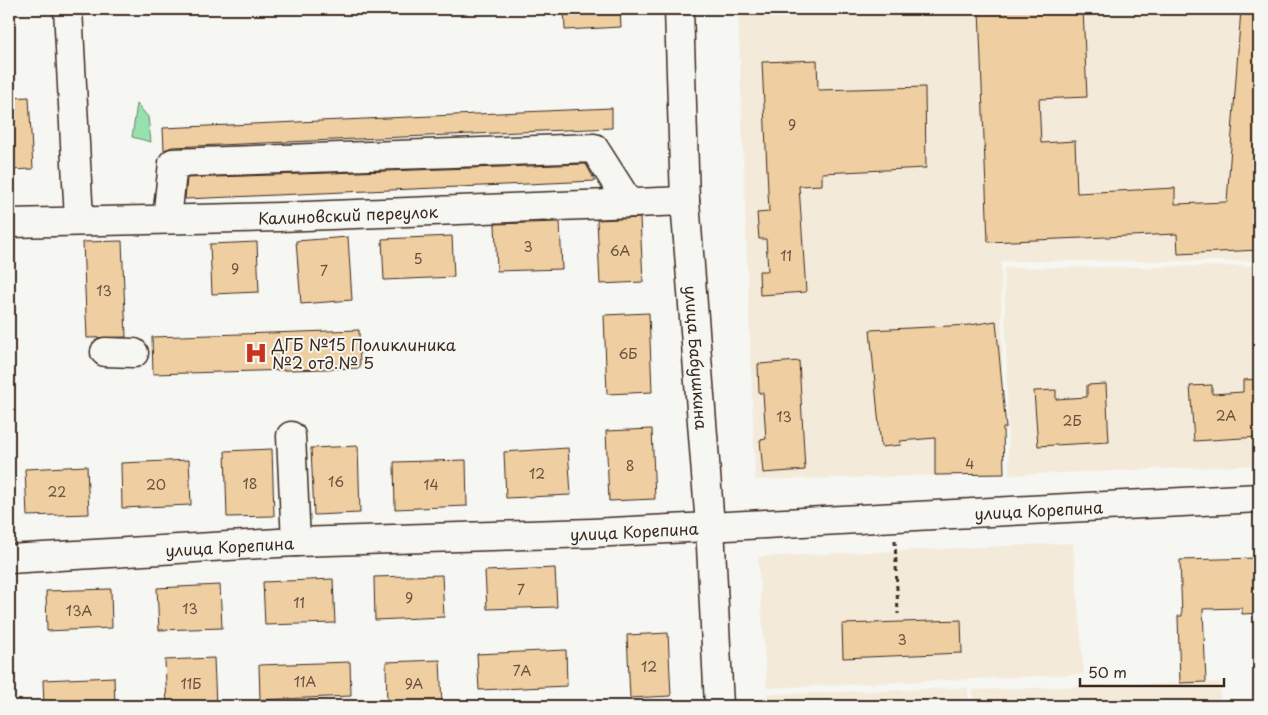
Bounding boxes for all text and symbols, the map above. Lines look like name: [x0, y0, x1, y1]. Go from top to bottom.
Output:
house number: 9: [788, 114, 796, 135]
street label: Калиновский переулок: [258, 199, 439, 229]
house number: 3: [523, 236, 533, 257]
house number: 6А: [610, 240, 631, 261]
house number: 11: [780, 245, 792, 266]
house number: 5: [413, 248, 423, 269]
house number: 9: [231, 258, 239, 279]
house number: 7: [320, 260, 328, 281]
house number: 13: [96, 280, 112, 301]
street label: улица Бабушкина: [680, 284, 715, 430]
place label: ДГБ №15 Поликлиника №2 отд.№ 5: [271, 332, 456, 374]
hospital icon: ДГБ №15 Поликлиника №2 отд.№ 5: [243, 340, 269, 366]
house number: 6Б: [619, 343, 637, 364]
house number: 2А: [1216, 405, 1237, 426]
house number: 13: [776, 406, 792, 427]
house number: 2Б: [1062, 410, 1082, 431]
house number: 4: [965, 453, 975, 474]
house number: 8: [626, 455, 634, 476]
house number: 12: [529, 463, 545, 484]
house number: 16: [328, 471, 344, 492]
house number: 18: [242, 473, 258, 494]
house number: 20: [146, 474, 166, 495]
house number: 14: [423, 474, 439, 495]
house number: 22: [48, 481, 66, 502]
street label: улица Корепина: [974, 494, 1104, 525]
street label: улица Корепина: [570, 515, 699, 546]
street label: улица Корепина: [165, 530, 295, 562]
house number: 7: [517, 579, 525, 600]
house number: 9: [405, 587, 413, 608]
house number: 11: [293, 592, 305, 613]
house number: 13: [182, 598, 198, 619]
house number: 13А: [66, 600, 92, 621]
house number: 3: [897, 629, 907, 650]
scale bar: [1080, 655, 1224, 687]
house number: 12: [641, 656, 657, 677]
house number: 7А: [513, 660, 532, 681]
text: 50 m: [1088, 660, 1127, 683]
house number: 11А: [294, 671, 316, 692]
house number: 11Б: [181, 673, 201, 694]
house number: 9А: [405, 673, 424, 694]

